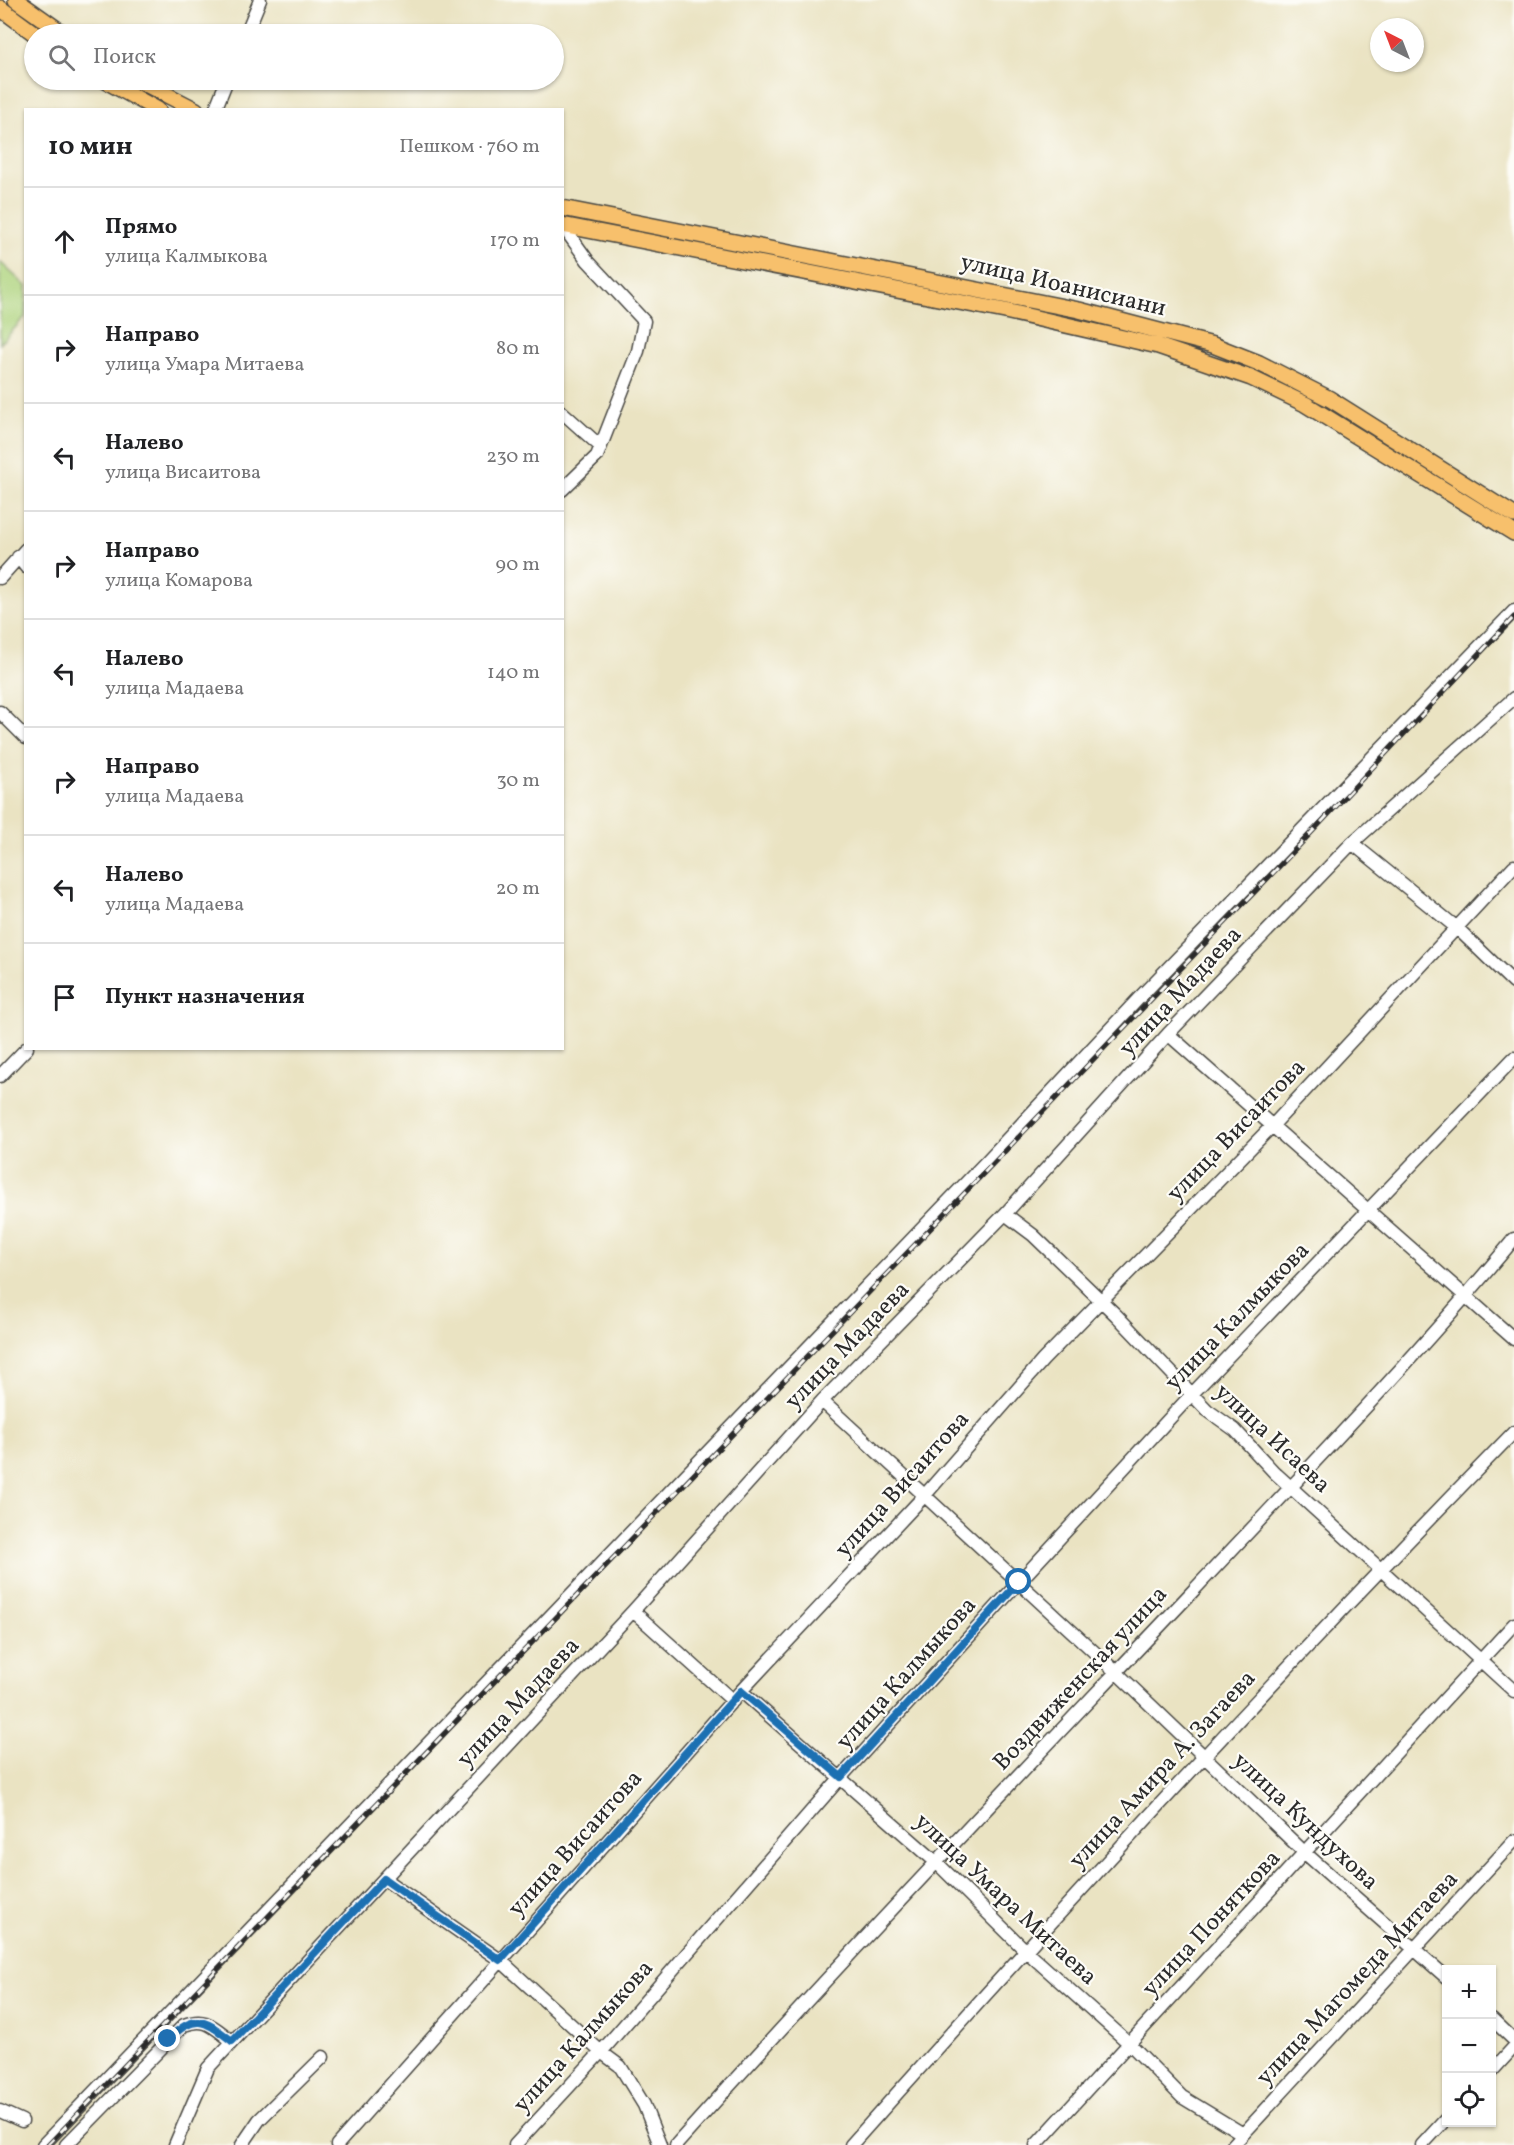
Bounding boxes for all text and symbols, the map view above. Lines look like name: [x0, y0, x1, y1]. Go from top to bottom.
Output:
north arrow: [1370, 18, 1424, 72]
search box: [24, 24, 564, 90]
icon: search: [45, 41, 78, 74]
text: Поиск: [93, 42, 156, 73]
text: 10 мин: [48, 129, 133, 165]
text: Пешком · 760 m: [399, 133, 540, 161]
text: Прямо: [105, 212, 177, 243]
icon: ahead: [48, 225, 81, 258]
text: 170 m: [490, 227, 540, 255]
text: улица Калмыкова: [105, 243, 268, 271]
street label: улица Иоанисиани: [957, 246, 1169, 326]
text: Направо: [105, 320, 199, 351]
icon: right: [48, 333, 81, 366]
text: 80 m: [496, 335, 540, 363]
text: улица Умара Митаева: [105, 351, 304, 379]
text: Налево: [105, 428, 184, 459]
icon: left: [48, 441, 81, 474]
text: 230 m: [486, 443, 540, 471]
text: улица Висаитова: [105, 459, 261, 487]
text: Направо: [105, 536, 199, 567]
icon: right: [48, 549, 81, 582]
text: 90 m: [496, 551, 540, 579]
text: улица Комарова: [105, 567, 253, 595]
text: Налево: [105, 644, 184, 675]
icon: left: [48, 657, 81, 690]
text: 140 m: [487, 659, 540, 687]
text: улица Мадаева: [105, 675, 244, 703]
text: Направо: [105, 752, 199, 783]
icon: right: [48, 765, 81, 798]
text: 30 m: [496, 767, 540, 795]
text: улица Мадаева: [105, 783, 244, 811]
text: Налево: [105, 860, 184, 891]
icon: left: [48, 873, 81, 906]
text: 20 m: [496, 875, 540, 903]
text: улица Мадаева: [105, 891, 244, 919]
street label: улица Мадаева: [1112, 919, 1250, 1065]
icon: arrive: [48, 981, 81, 1014]
text: Пункт назначения: [105, 982, 305, 1013]
street label: улица Висаитова: [1160, 1052, 1314, 1210]
street label: улица Калмыкова: [1158, 1235, 1318, 1399]
street label: улица Мадаева: [778, 1274, 918, 1418]
street label: улица Исаева: [1206, 1376, 1338, 1502]
street label: улица Висаитова: [828, 1404, 978, 1566]
route start: [1005, 1568, 1031, 1594]
street label: Воздвиженская улица: [986, 1579, 1176, 1779]
street label: улица Калмыкова: [829, 1590, 985, 1758]
street label: улица Мадаева: [450, 1630, 588, 1776]
street label: улица Амира А. Загаева: [1062, 1663, 1264, 1877]
street label: улица Кундухова: [1224, 1745, 1386, 1899]
street label: улица Висаитова: [501, 1763, 651, 1925]
street label: улица Умара Митаева: [906, 1806, 1104, 1994]
street label: улица Поняткова: [1135, 1843, 1289, 2005]
street label: улица Магомеда Митаева: [1249, 1864, 1467, 2094]
street label: улица Калмыкова: [506, 1953, 662, 2121]
map controls: [1442, 1965, 1496, 2127]
button: +: [1442, 1965, 1496, 2019]
button: −: [1442, 2019, 1496, 2073]
route end: [154, 2025, 180, 2051]
button: locate: [1442, 2073, 1496, 2127]

